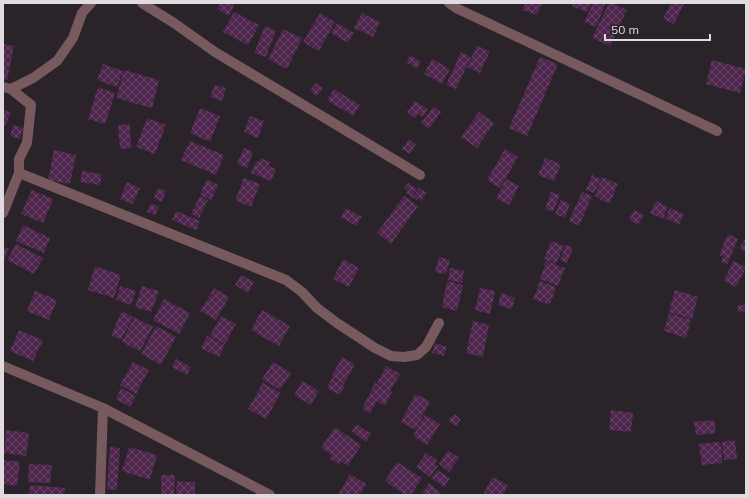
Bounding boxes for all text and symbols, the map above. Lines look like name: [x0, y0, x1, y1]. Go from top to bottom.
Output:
scale bar: [605, 16, 710, 42]
text: 50 m: [611, 22, 639, 37]

